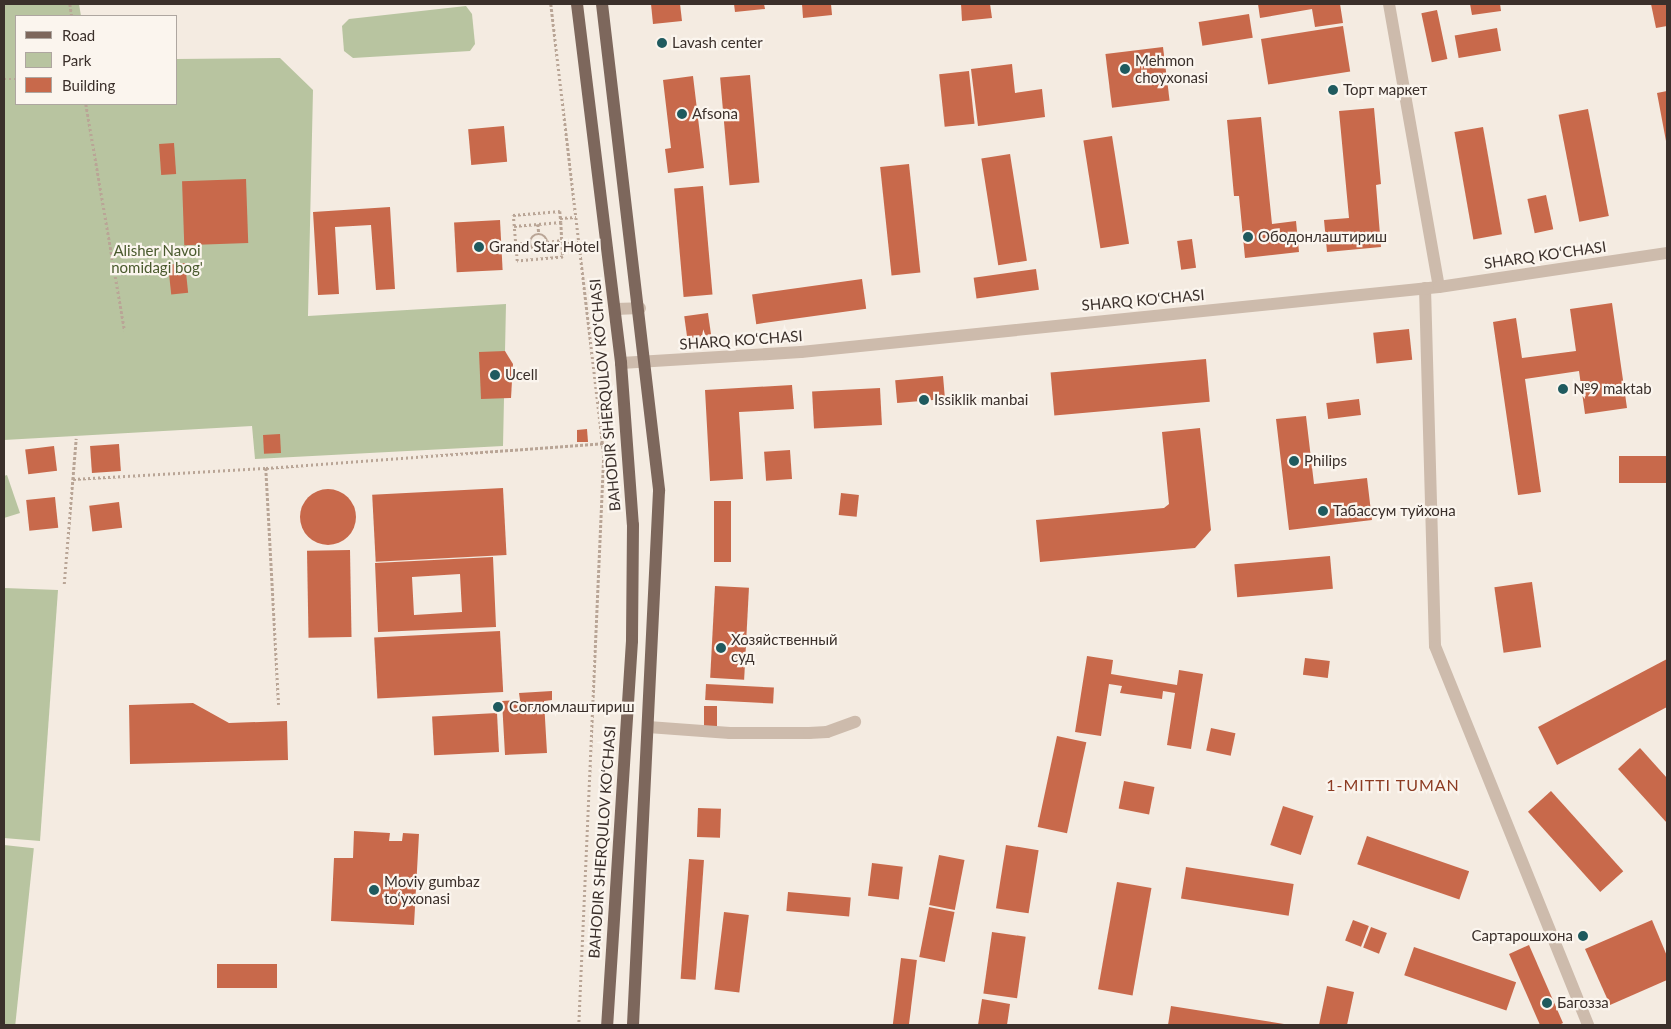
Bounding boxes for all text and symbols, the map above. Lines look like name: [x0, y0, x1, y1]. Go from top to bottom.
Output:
legend: [15, 15, 178, 105]
text: Road: [62, 26, 95, 44]
place label: Lavash center: [672, 34, 763, 52]
marker: Lavash center: [656, 37, 668, 49]
text: Park: [62, 51, 91, 69]
place label: Mehmon choyxonasi: [1135, 51, 1208, 86]
marker: Mehmon choyxonasi: [1119, 63, 1131, 75]
text: Building: [62, 76, 115, 94]
place label: Торт маркет: [1343, 81, 1427, 99]
marker: Торт маркет: [1327, 84, 1339, 96]
place label: Afsona: [692, 105, 738, 123]
marker: Afsona: [676, 108, 688, 120]
place label: Ободонлаштириш: [1258, 228, 1387, 246]
marker: Ободонлаштириш: [1242, 231, 1254, 243]
place label: Grand Star Hotel: [489, 238, 600, 256]
street label: SHARQ KO‘CHASI: [1483, 238, 1607, 272]
park label: Alisher Navoi nomidagi bog': [111, 241, 203, 276]
marker: Grand Star Hotel: [473, 241, 485, 253]
street label: BAHODIR SHERQULOV KO‘CHASI: [586, 278, 624, 512]
street label: SHARQ KO‘CHASI: [1081, 286, 1205, 314]
street label: SHARQ KO‘CHASI: [679, 327, 803, 353]
place label: Ucell: [505, 366, 538, 384]
marker: Ucell: [489, 369, 501, 381]
place label: №9 maktab: [1573, 380, 1652, 398]
marker: №9 maktab: [1557, 383, 1569, 395]
place label: Issiklik manbai: [934, 391, 1028, 409]
marker: Issiklik manbai: [918, 394, 930, 406]
place label: Philips: [1304, 452, 1347, 470]
marker: Philips: [1288, 455, 1300, 467]
place label: Табассум туйхона: [1333, 502, 1456, 520]
marker: Табассум туйхона: [1317, 505, 1329, 517]
place label: Хозяйственный суд: [731, 630, 838, 665]
marker: Хозяйственный суд: [715, 642, 727, 654]
place label: Согломлаштириш: [509, 698, 635, 716]
marker: Согломлаштириш: [491, 700, 505, 714]
street label: BAHODIR SHERQULOV KO‘CHASI: [585, 725, 619, 959]
district label: 1-MITTI TUMAN: [1324, 775, 1462, 795]
place label: Moviy gumbaz to‘yxonasi: [384, 872, 480, 907]
marker: Moviy gumbaz to‘yxonasi: [368, 884, 380, 896]
place label: Сартарошхона: [1472, 927, 1573, 945]
marker: Сартарошхона: [1577, 930, 1589, 942]
place label: Багозза: [1557, 994, 1609, 1012]
marker: Багозза: [1541, 997, 1553, 1009]

